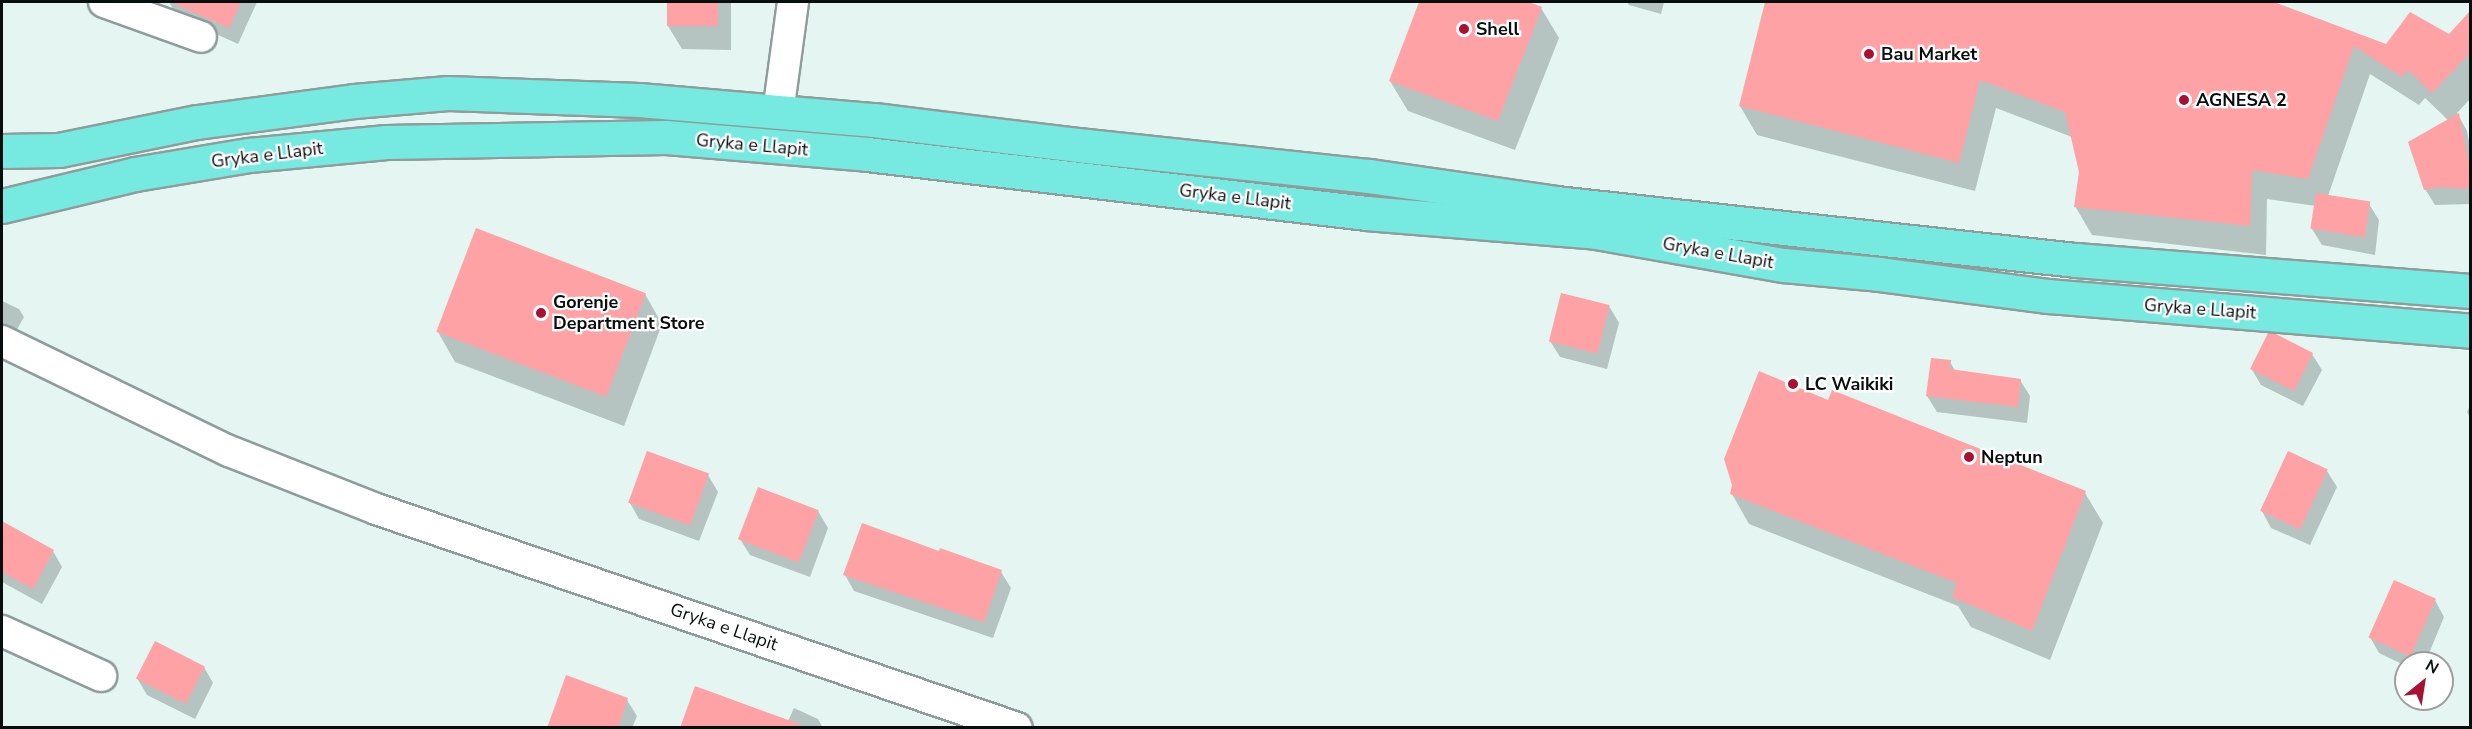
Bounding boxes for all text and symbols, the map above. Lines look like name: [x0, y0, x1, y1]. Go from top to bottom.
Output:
place label: Shell: [1476, 18, 1519, 40]
marker: Shell: [1457, 22, 1471, 36]
place label: Bau Market: [1881, 43, 1977, 65]
marker: Bau Market: [1862, 47, 1876, 61]
place label: AGNESA 2: [2196, 89, 2287, 111]
marker: AGNESA 2: [2177, 93, 2191, 107]
street label: Gryka e Llapit: [695, 129, 809, 161]
street label: Gryka e Llapit: [210, 137, 324, 173]
street label: Gryka e Llapit: [1178, 179, 1292, 215]
street label: Gryka e Llapit: [1661, 233, 1775, 273]
place label: Gorenje Department Store: [553, 292, 705, 334]
street label: Gryka e Llapit: [2143, 294, 2257, 324]
marker: Gorenje Department Store: [534, 306, 548, 320]
place label: LC Waikiki: [1805, 373, 1893, 395]
marker: LC Waikiki: [1786, 377, 1800, 391]
place label: Neptun: [1981, 446, 2043, 468]
marker: Neptun: [1962, 450, 1976, 464]
street label: Gryka e Llapit: [667, 599, 781, 655]
north arrow: [2394, 651, 2454, 711]
text: N: [2421, 655, 2443, 680]

